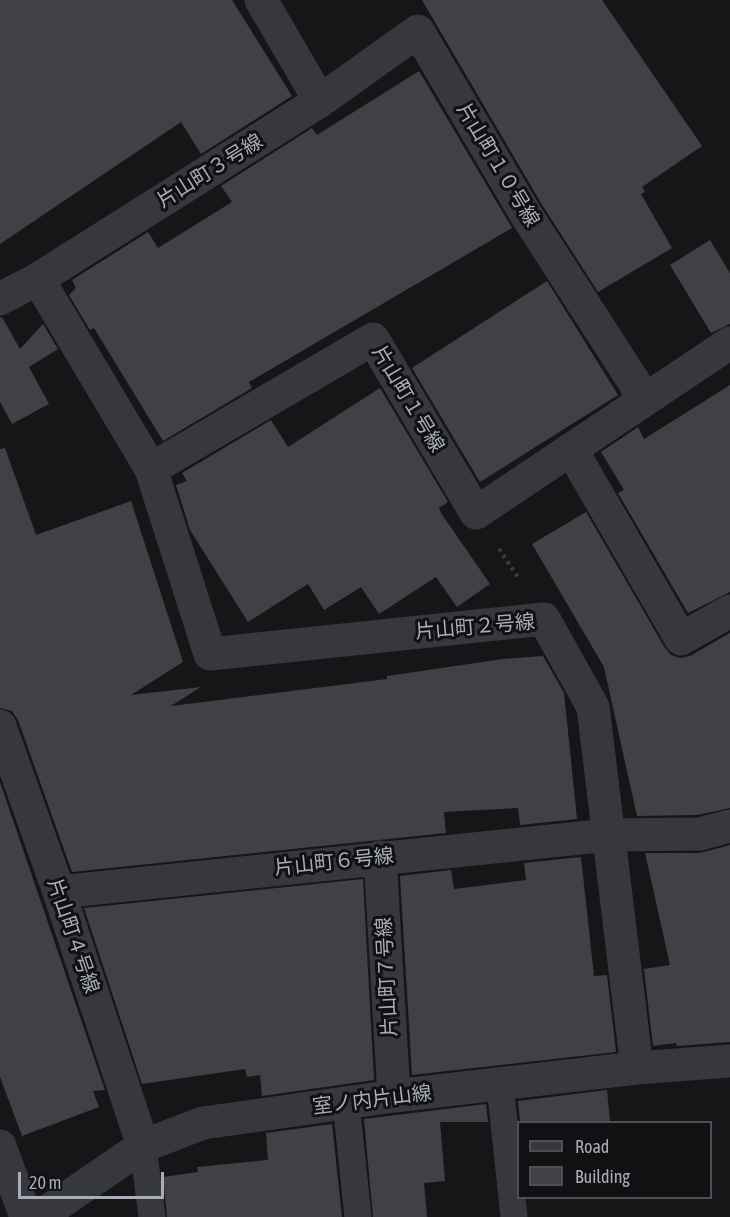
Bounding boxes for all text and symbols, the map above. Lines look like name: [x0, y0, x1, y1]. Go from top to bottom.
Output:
street label: 片山町１０号線: [452, 99, 544, 231]
street label: 片山町３号線: [153, 129, 267, 213]
street label: 片山町１号線: [367, 341, 449, 457]
street label: 片山町２号線: [414, 610, 536, 644]
street label: 片山町６号線: [273, 844, 395, 880]
street label: 片山町４号線: [42, 875, 104, 997]
street label: 片山町７号線: [372, 916, 402, 1038]
street label: 室ノ内片山線: [311, 1081, 433, 1119]
legend: [517, 1121, 712, 1199]
text: Road: [575, 1136, 609, 1157]
scale bar: [21, 1160, 166, 1198]
text: Building: [575, 1166, 630, 1187]
text: 20 m: [29, 1172, 61, 1193]

